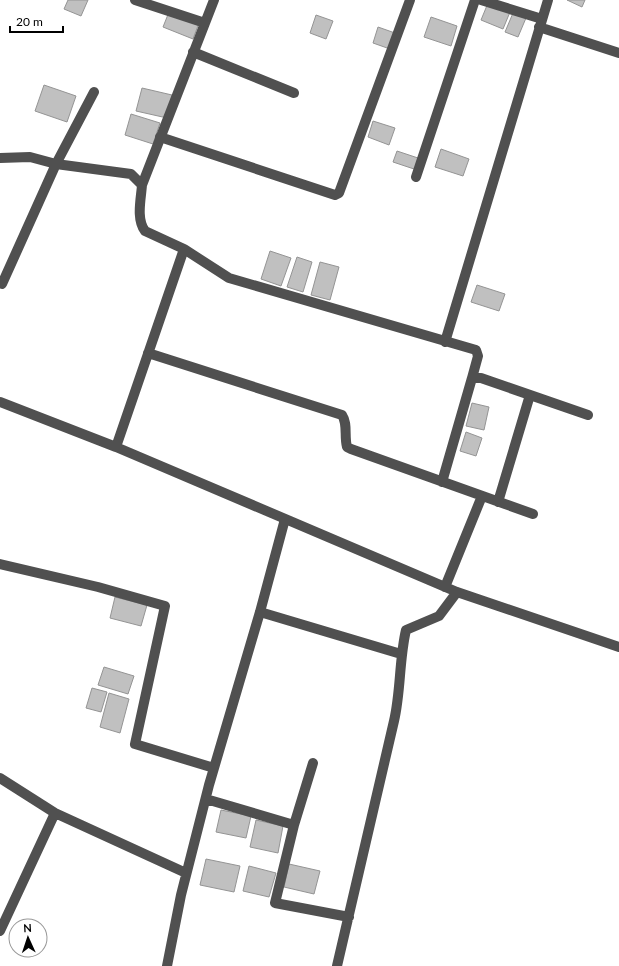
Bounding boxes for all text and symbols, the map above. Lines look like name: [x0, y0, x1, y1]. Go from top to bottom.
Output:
scale bar: [10, 8, 63, 34]
text: 20 m: [16, 14, 43, 29]
north arrow: [8, 918, 48, 958]
text: N: [23, 921, 32, 934]

